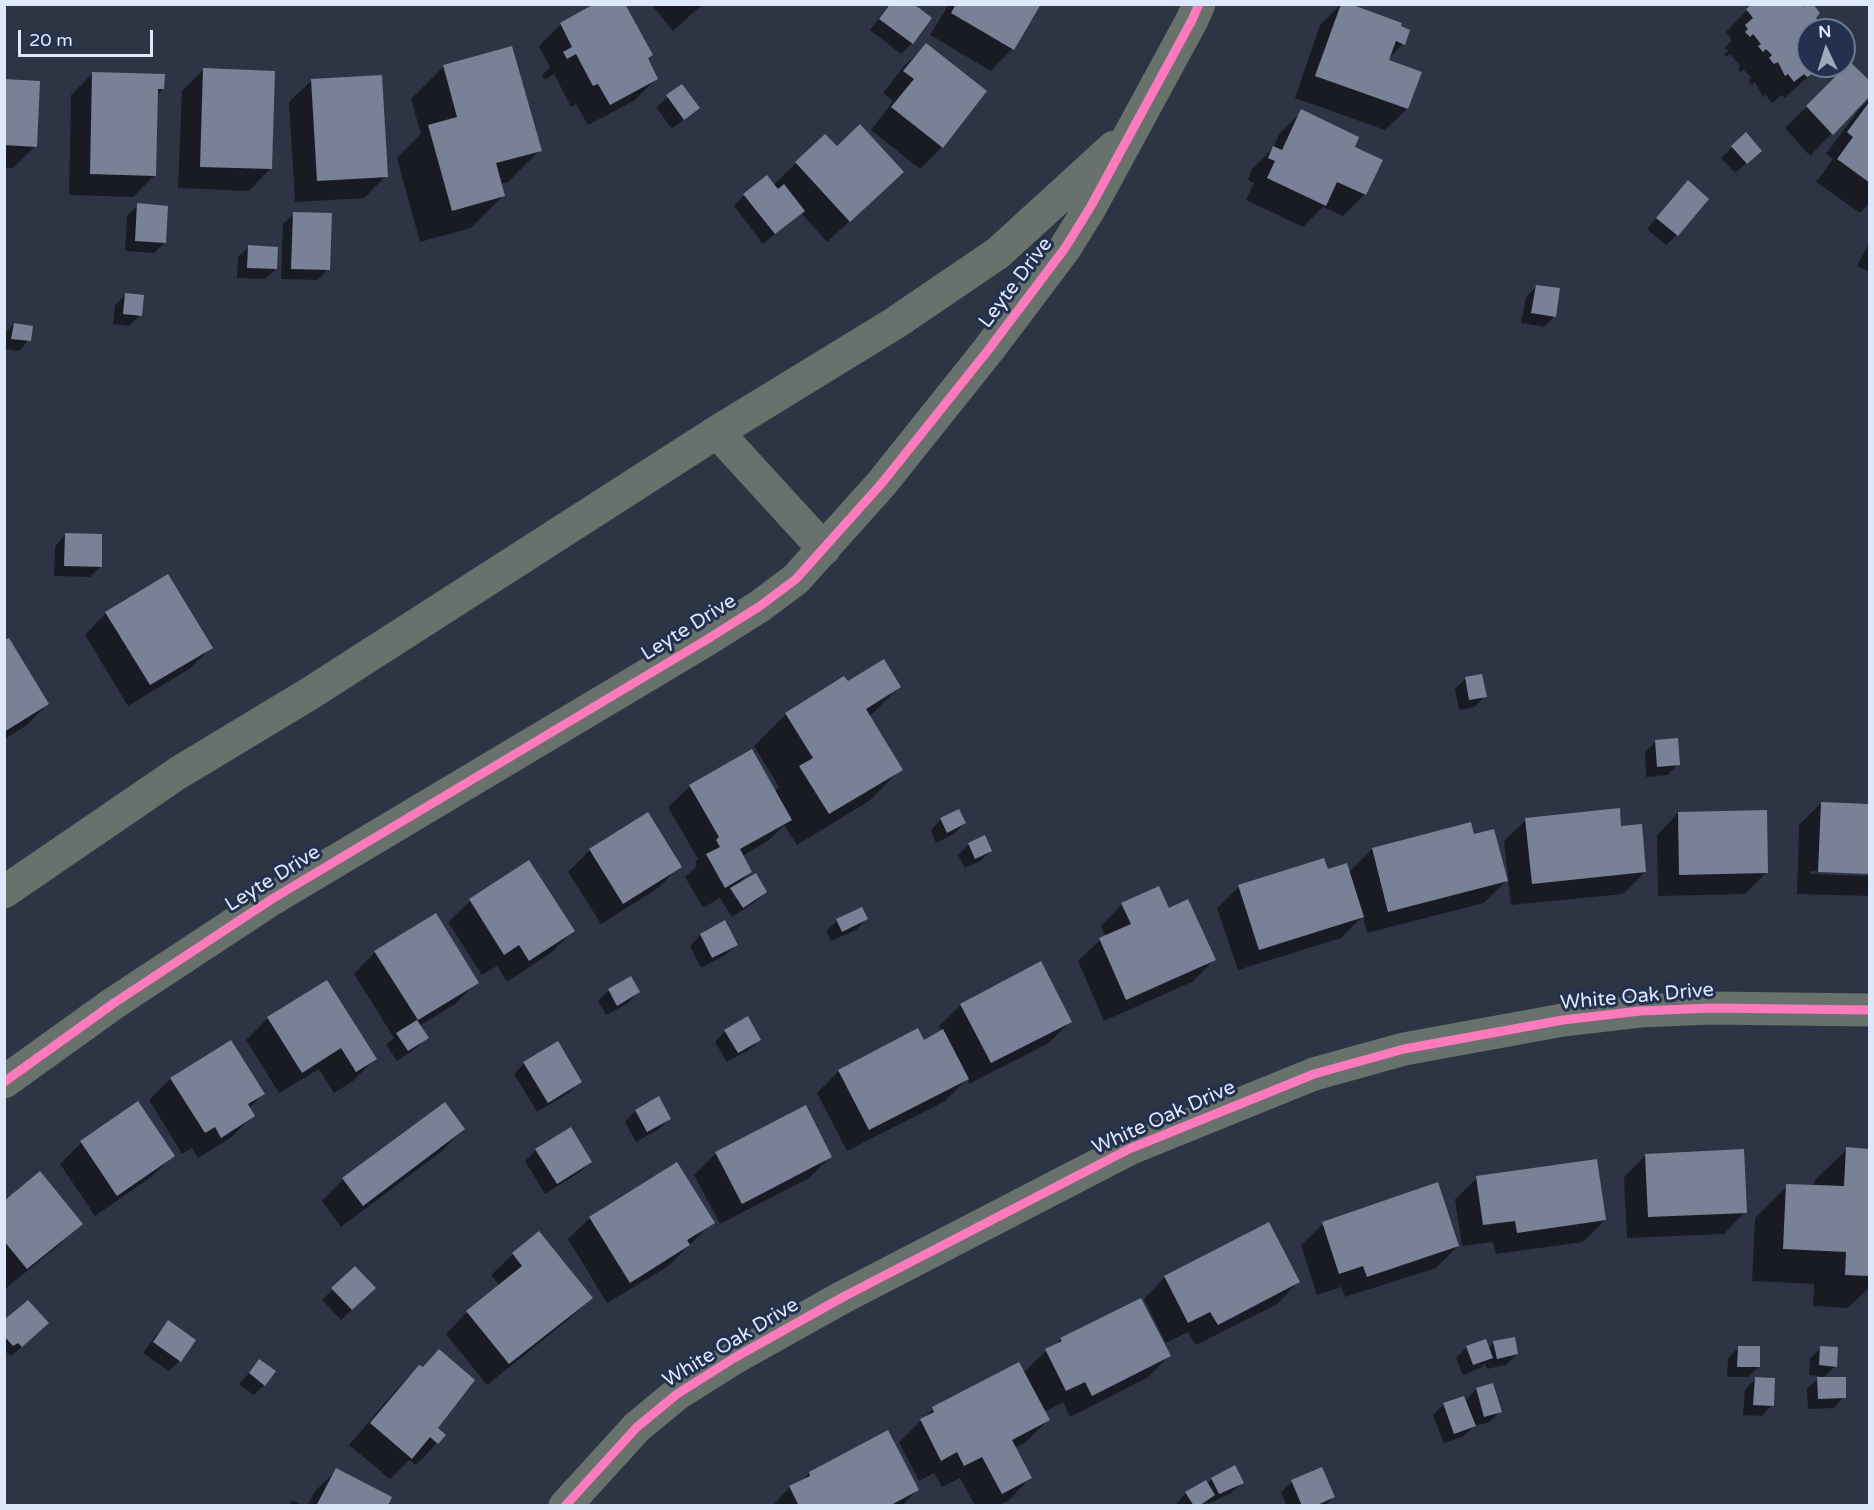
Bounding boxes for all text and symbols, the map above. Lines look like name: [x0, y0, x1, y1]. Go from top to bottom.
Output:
scale bar: [21, 18, 156, 56]
north arrow: [1796, 18, 1856, 78]
text: N: [1818, 22, 1832, 42]
text: 20 m: [29, 29, 73, 51]
street label: Leyte Drive: [974, 233, 1058, 333]
street label: Leyte Drive: [637, 589, 741, 667]
street label: Leyte Drive: [221, 840, 325, 918]
street label: White Oak Drive: [1559, 978, 1715, 1016]
street label: White Oak Drive: [1089, 1076, 1239, 1160]
street label: White Oak Drive: [659, 1293, 803, 1393]

